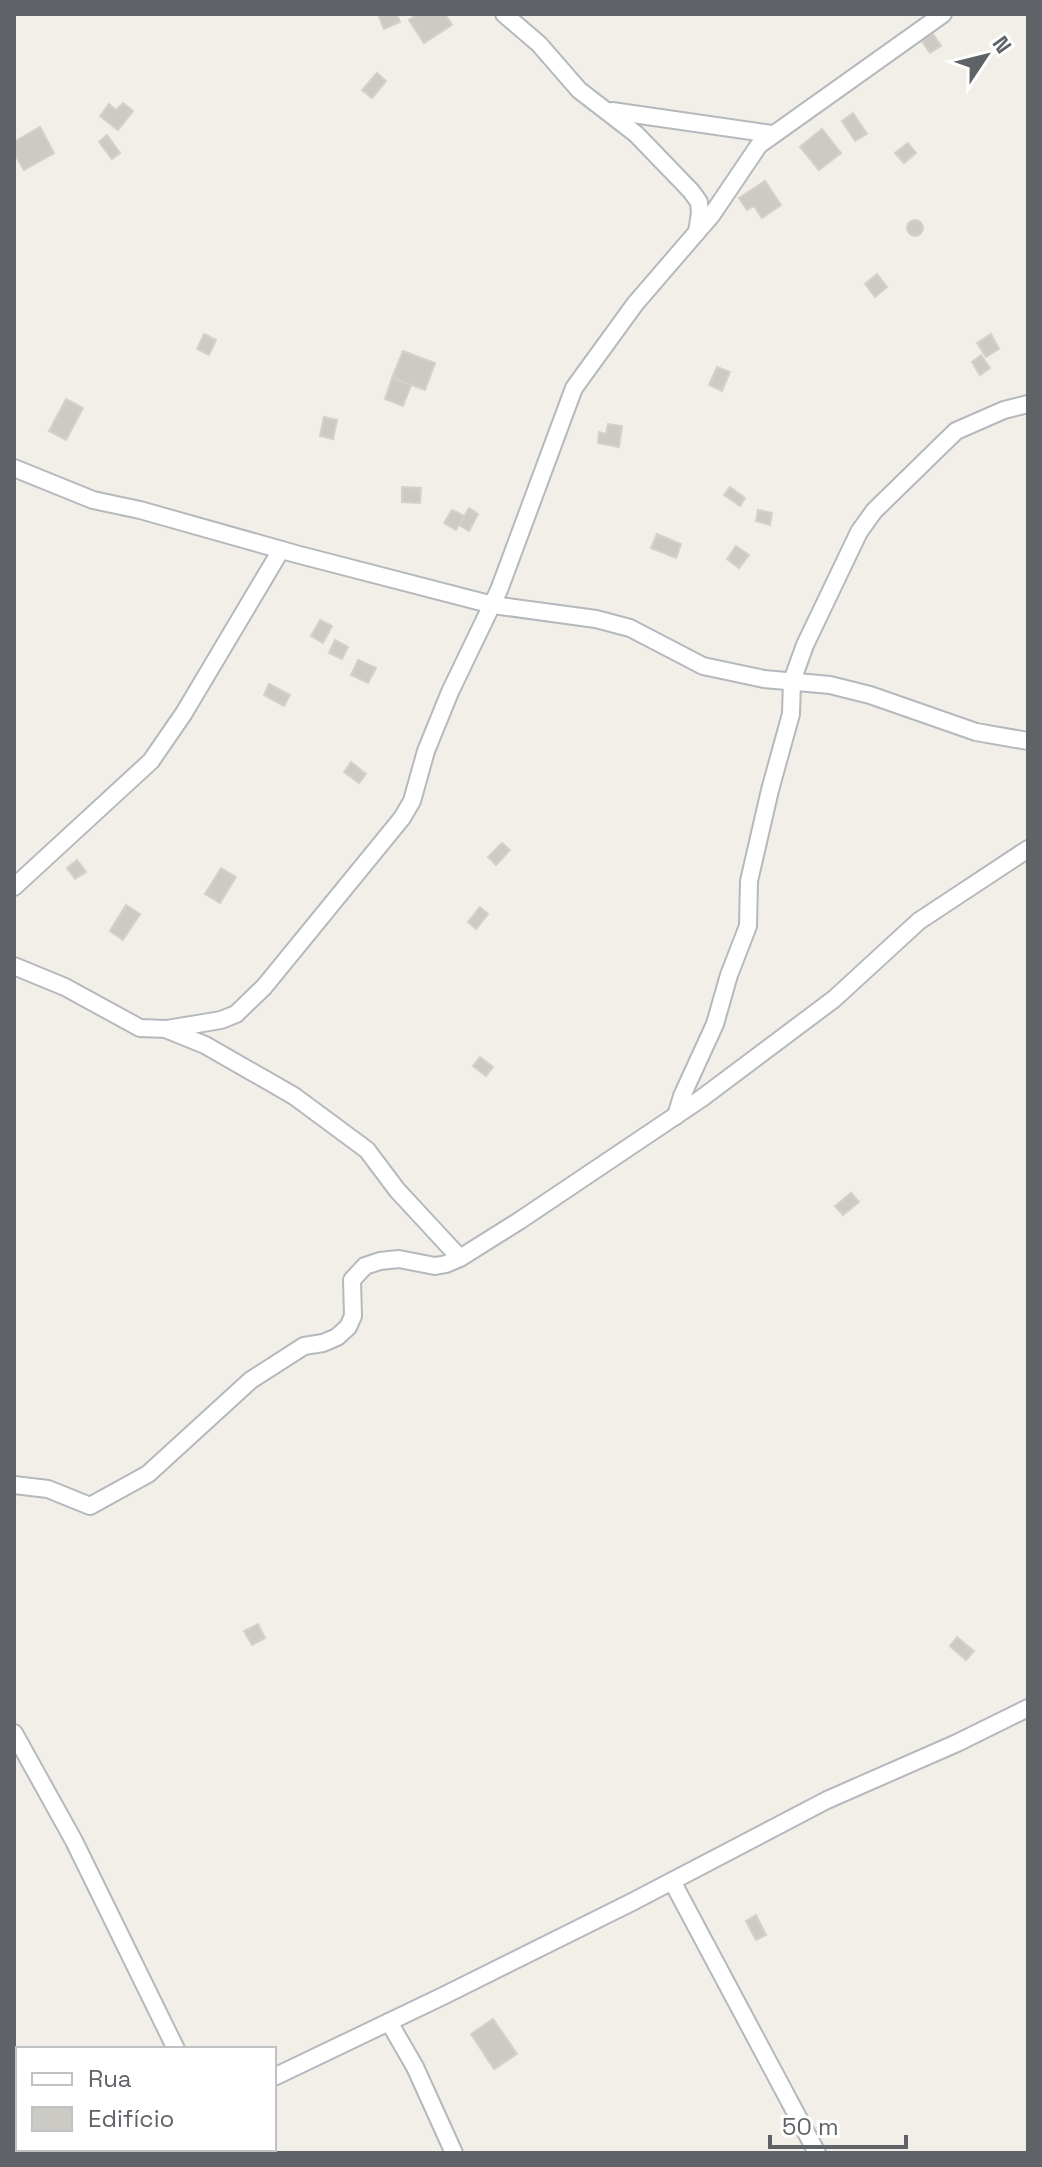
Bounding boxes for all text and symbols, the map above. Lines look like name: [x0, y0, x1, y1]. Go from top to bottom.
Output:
north arrow: [946, 16, 1026, 96]
text: N: [987, 30, 1018, 59]
legend: [16, 2047, 276, 2151]
text: Rua: [88, 2063, 132, 2094]
scale bar: [770, 2099, 906, 2149]
text: Edifício: [88, 2103, 174, 2134]
text: 50 m: [782, 2111, 839, 2142]

